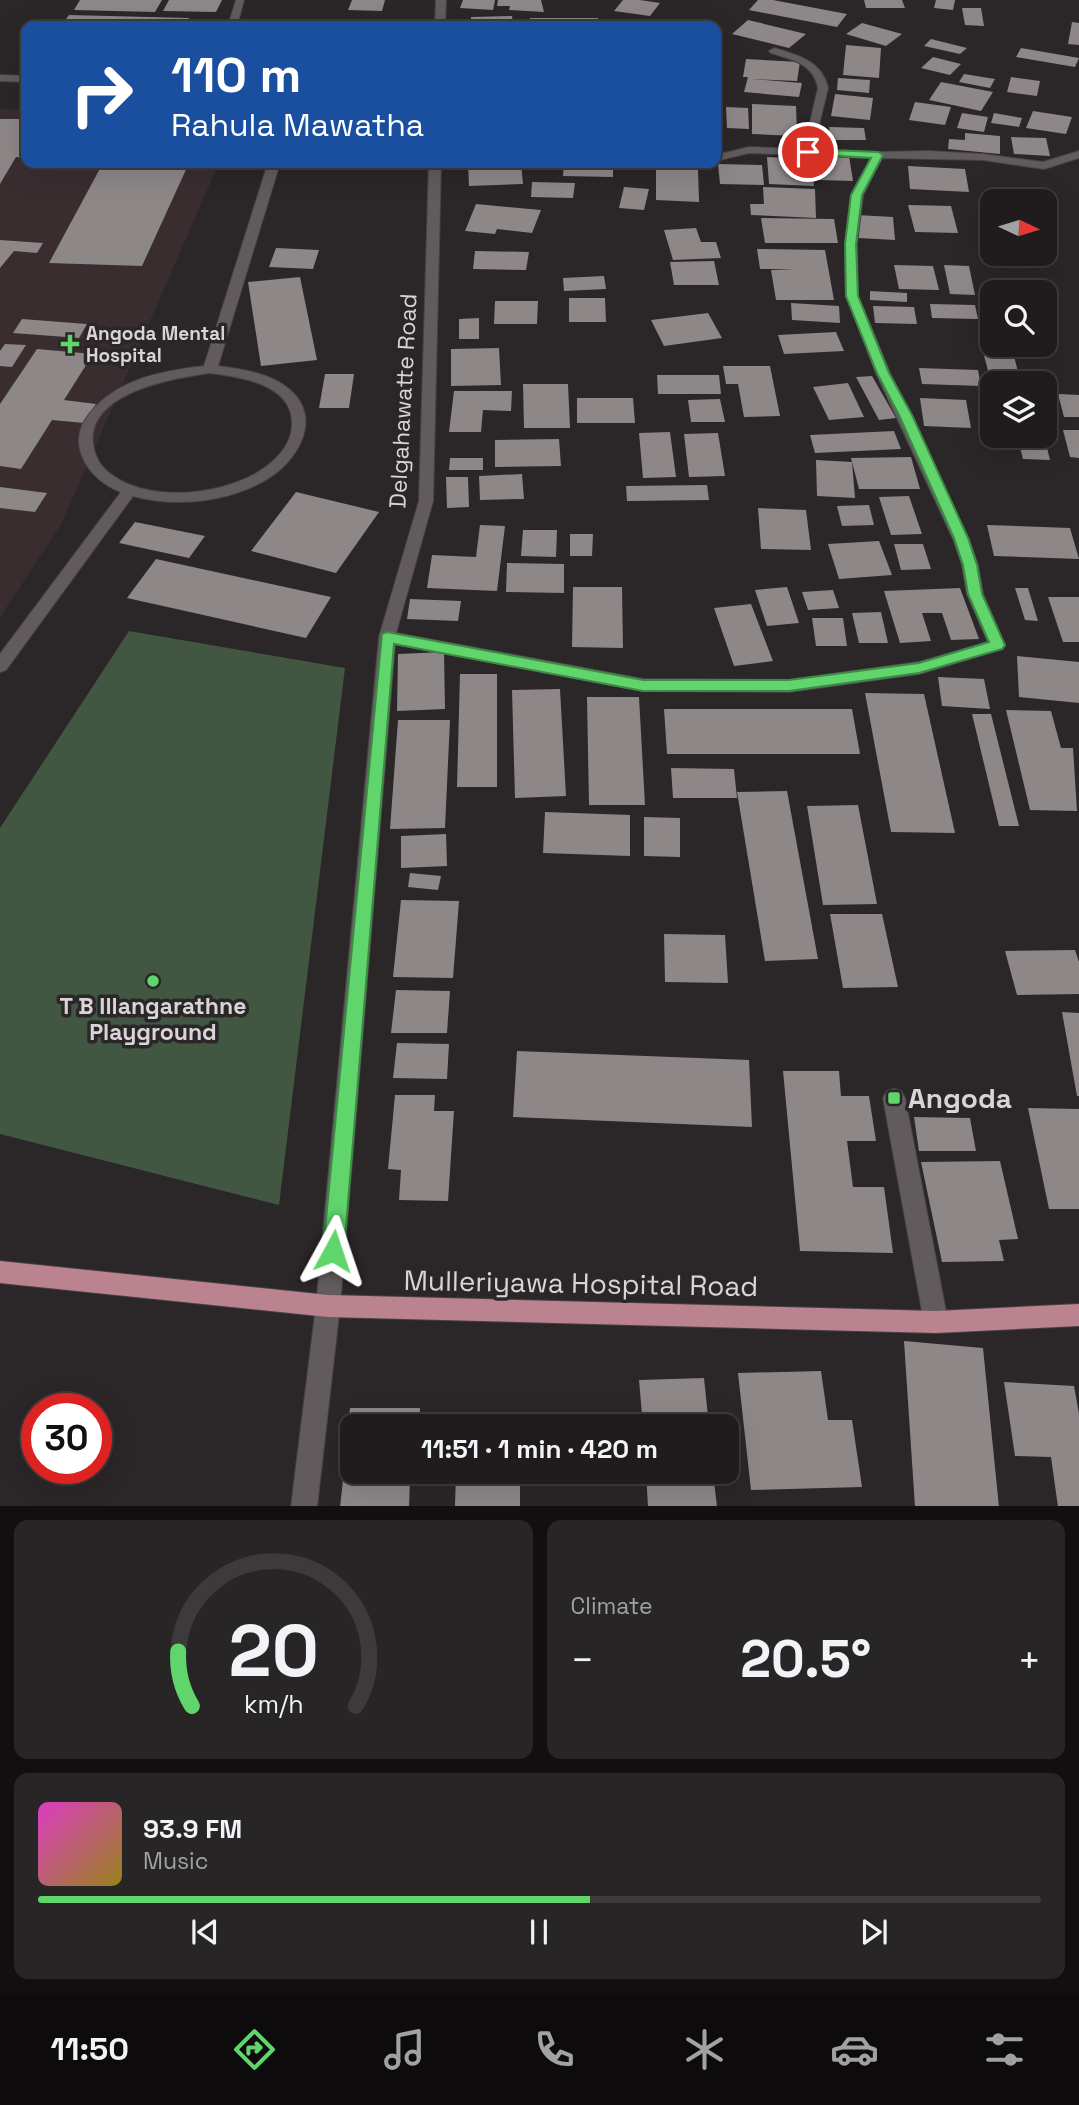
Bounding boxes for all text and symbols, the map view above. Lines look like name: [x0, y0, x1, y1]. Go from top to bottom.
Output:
text: 110 m: [171, 44, 301, 106]
icon: right: [56, 49, 147, 140]
text: Rahula Mawatha: [171, 105, 424, 145]
pin: [778, 122, 838, 182]
icon: arrive: [789, 133, 827, 171]
north arrow: [980, 189, 1057, 266]
map controls: [980, 189, 1057, 448]
button: search: [980, 280, 1057, 357]
street label: Delgahawatte Road: [382, 293, 424, 509]
place label: Angoda Mental Hospital: [86, 321, 225, 368]
marker: Angoda Mental Hospital: [60, 334, 80, 354]
button: layers: [980, 371, 1057, 448]
marker: T B Illangarathne Playground: [145, 973, 161, 989]
place label: T B Illangarathne Playground: [60, 991, 246, 1047]
place label: Angoda: [908, 1080, 1012, 1116]
marker: Angoda: [886, 1090, 902, 1106]
position arrow: [296, 1214, 370, 1288]
street label: Mulleriyawa Hospital Road: [403, 1262, 759, 1304]
speed limit sign: 30: [21, 1393, 112, 1484]
text: 11:51 · 1 min · 420 m: [421, 1432, 658, 1466]
text: Climate: [571, 1591, 653, 1621]
text: 20: [228, 1604, 318, 1697]
text: 20.5°: [740, 1626, 871, 1692]
text: −: [571, 1636, 594, 1684]
text: +: [1017, 1636, 1041, 1684]
text: km/h: [243, 1687, 303, 1719]
text: 93.9 FM: [143, 1812, 242, 1846]
text: Music: [143, 1846, 208, 1876]
icon: previous: [186, 1913, 224, 1951]
icon: pause: [520, 1913, 558, 1951]
icon: next: [855, 1913, 893, 1951]
icon: directions: [230, 2025, 279, 2074]
icon: music: [380, 2025, 429, 2074]
icon: phone: [530, 2025, 579, 2074]
icon: climate: [680, 2025, 729, 2074]
icon: car: [830, 2025, 879, 2074]
icon: filters: [980, 2025, 1029, 2074]
text: 11:50: [50, 2029, 129, 2069]

